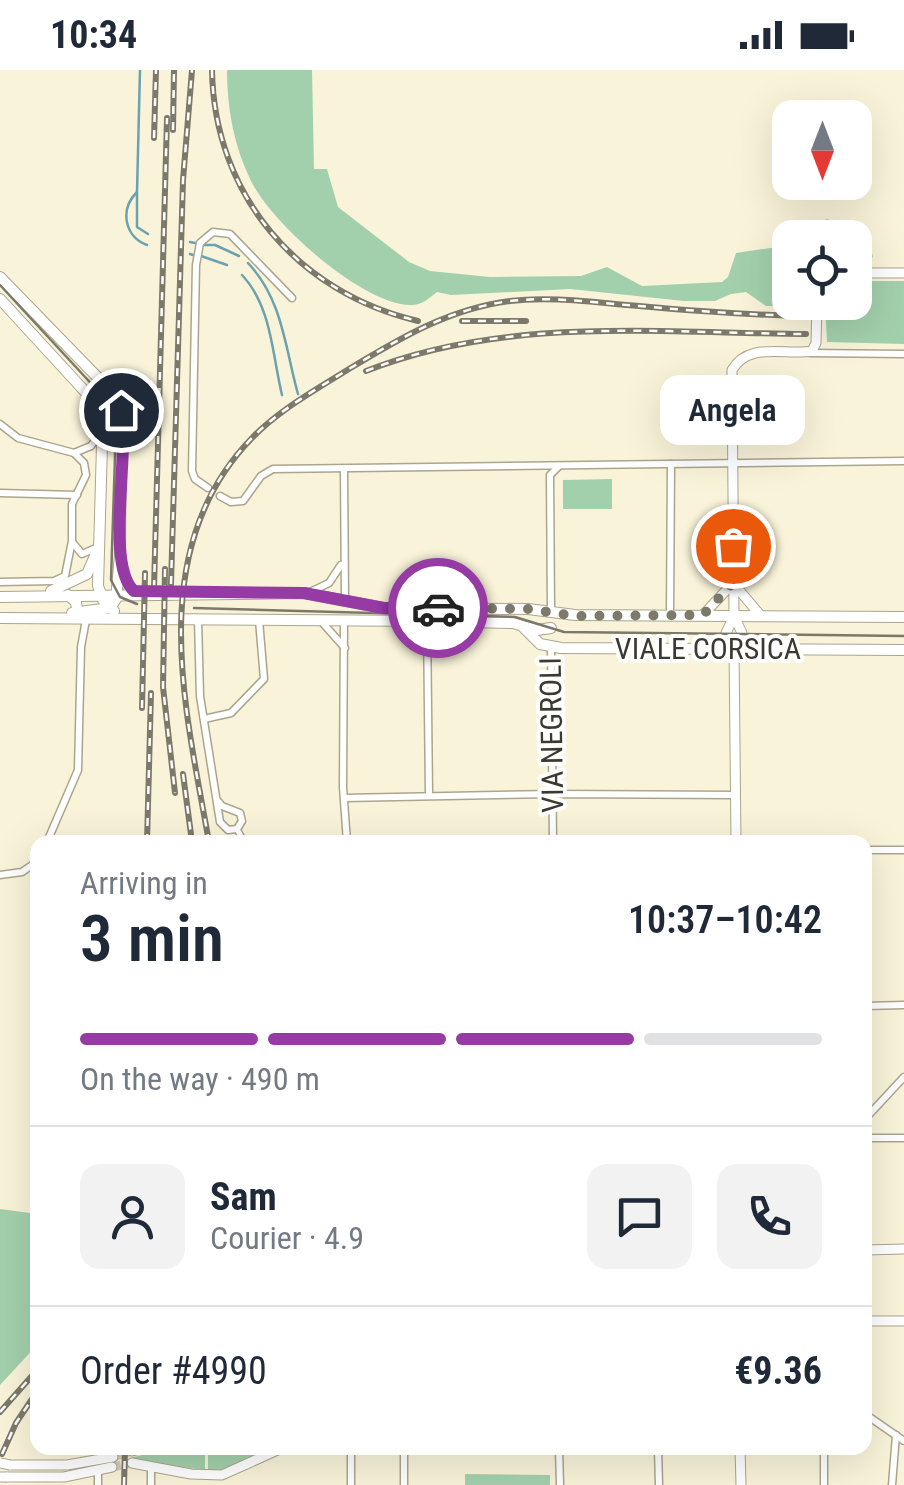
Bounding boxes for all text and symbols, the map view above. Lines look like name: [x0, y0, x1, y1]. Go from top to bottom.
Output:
text: 10:34: [50, 13, 137, 57]
north arrow: [772, 100, 872, 200]
map controls: [772, 100, 872, 320]
button: locate: [772, 220, 872, 320]
pin: [79, 368, 164, 453]
callout: Angela: [660, 376, 806, 446]
icon: home: [94, 383, 149, 438]
text: Angela: [688, 391, 777, 429]
pin: [691, 504, 776, 589]
icon: bag: [706, 519, 761, 574]
courier: [388, 558, 488, 658]
icon: car: [411, 581, 466, 636]
street label: VIALE CORSICA: [615, 631, 801, 666]
street label: VIA NEGROLI: [533, 657, 570, 813]
text: Arriving in: [80, 864, 208, 902]
text: 10:37–10:42: [628, 898, 822, 942]
text: 3 min: [80, 901, 224, 977]
text: On the way · 490 m: [80, 1060, 320, 1098]
button: person: [80, 1164, 185, 1269]
button: chat: [587, 1164, 692, 1269]
button: phone: [717, 1164, 822, 1269]
text: Sam: [210, 1175, 277, 1219]
text: Courier · 4.9: [210, 1219, 364, 1257]
text: Order #4990: [80, 1349, 267, 1393]
text: €9.36: [734, 1349, 822, 1393]

